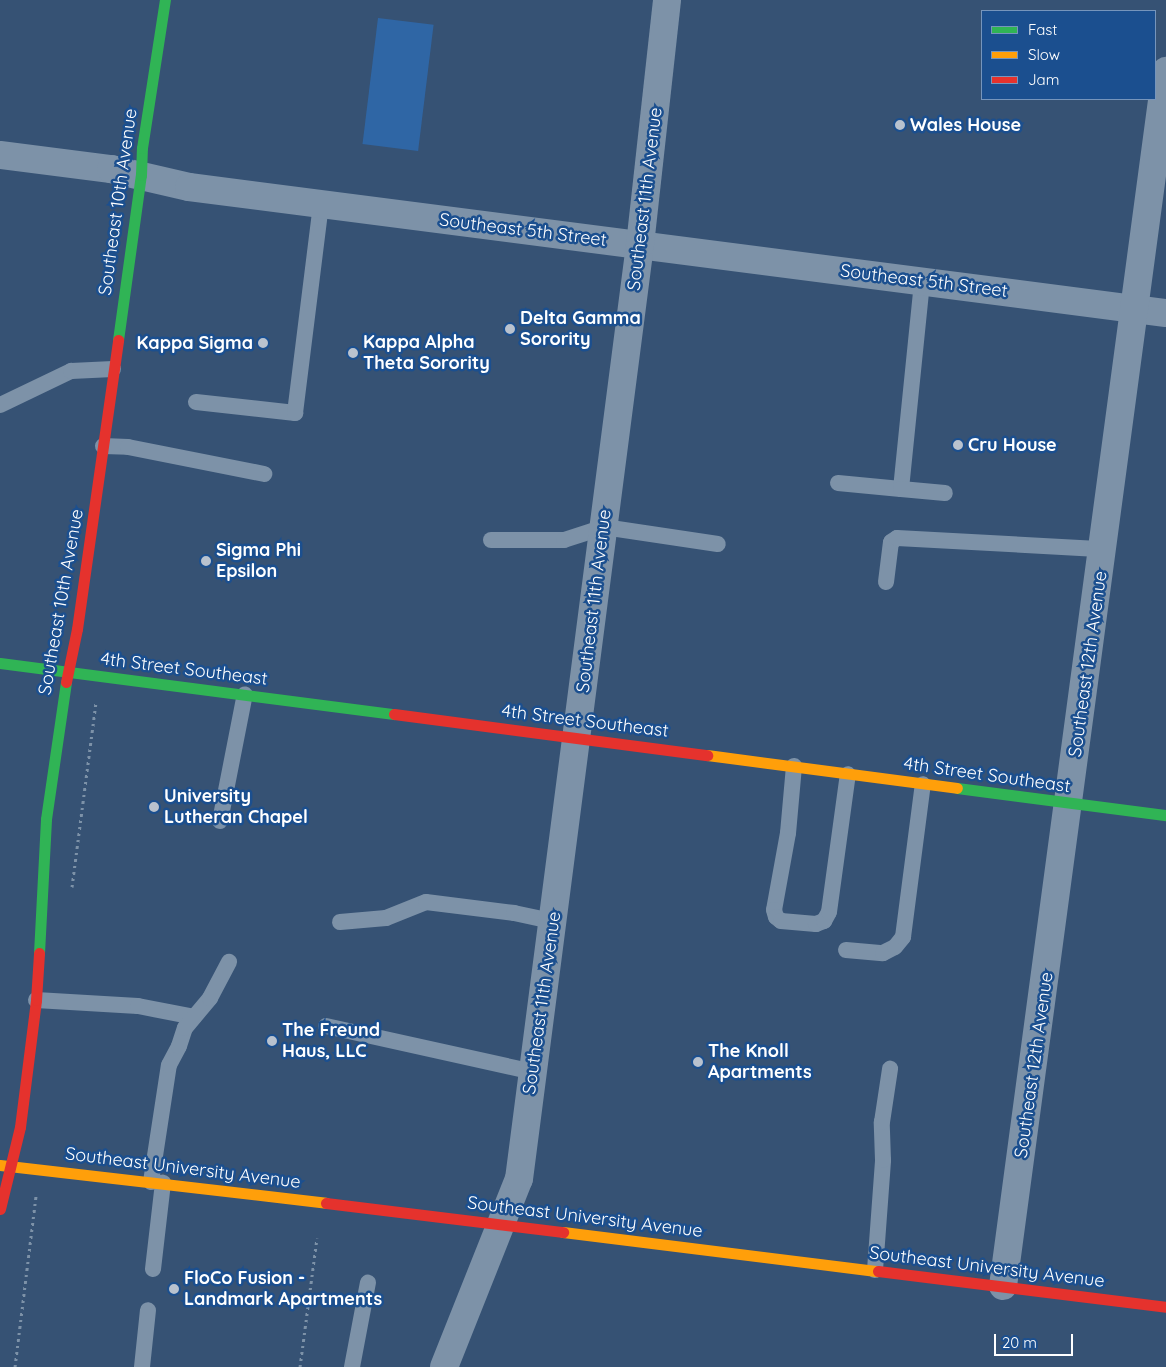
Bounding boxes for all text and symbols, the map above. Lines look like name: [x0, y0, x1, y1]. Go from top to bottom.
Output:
legend: [981, 10, 1156, 100]
text: Fast: [1028, 20, 1057, 39]
text: Slow: [1028, 45, 1060, 64]
text: Jam: [1028, 70, 1059, 89]
street label: Southeast 11th Avenue: [623, 106, 667, 292]
street label: Southeast 10th Avenue: [94, 107, 142, 297]
place label: Wales House: [910, 114, 1021, 136]
marker: Wales House: [894, 119, 906, 131]
street label: Southeast 5th Street: [438, 209, 608, 251]
street label: Southeast 5th Street: [839, 260, 1009, 302]
place label: Delta Gamma Sorority: [520, 308, 641, 350]
marker: Delta Gamma Sorority: [504, 323, 516, 335]
place label: Kappa Sigma: [137, 332, 253, 354]
place label: Kappa Alpha Theta Sorority: [363, 332, 490, 374]
marker: Kappa Sigma: [257, 337, 269, 349]
marker: Kappa Alpha Theta Sorority: [347, 347, 359, 359]
place label: Cru House: [968, 434, 1057, 456]
marker: Cru House: [952, 439, 964, 451]
street label: Southeast 10th Avenue: [34, 507, 88, 697]
street label: Southeast 11th Avenue: [572, 508, 616, 694]
place label: Sigma Phi Epsilon: [216, 540, 301, 582]
marker: Sigma Phi Epsilon: [200, 555, 212, 567]
street label: Southeast 12th Avenue: [1064, 570, 1112, 758]
street label: 4th Street Southeast: [99, 648, 269, 690]
street label: 4th Street Southeast: [500, 700, 670, 742]
street label: 4th Street Southeast: [902, 753, 1072, 797]
place label: University Lutheran Chapel: [164, 786, 308, 829]
marker: University Lutheran Chapel: [148, 801, 160, 813]
street label: Southeast 11th Avenue: [518, 910, 566, 1096]
street label: Southeast 12th Avenue: [1010, 971, 1058, 1159]
place label: The Freund Haus, LLC: [282, 1020, 380, 1062]
marker: The Freund Haus, LLC: [266, 1035, 278, 1047]
place label: The Knoll Apartments: [708, 1041, 812, 1084]
marker: The Knoll Apartments: [692, 1056, 704, 1068]
street label: Southeast University Avenue: [64, 1143, 302, 1193]
street label: Southeast University Avenue: [466, 1192, 704, 1242]
street label: Southeast University Avenue: [868, 1242, 1106, 1292]
place label: FloCo Fusion - Landmark Apartments: [184, 1268, 382, 1310]
marker: FloCo Fusion - Landmark Apartments: [168, 1283, 180, 1295]
scale bar: [996, 1324, 1075, 1356]
text: 20 m: [1002, 1333, 1037, 1352]

